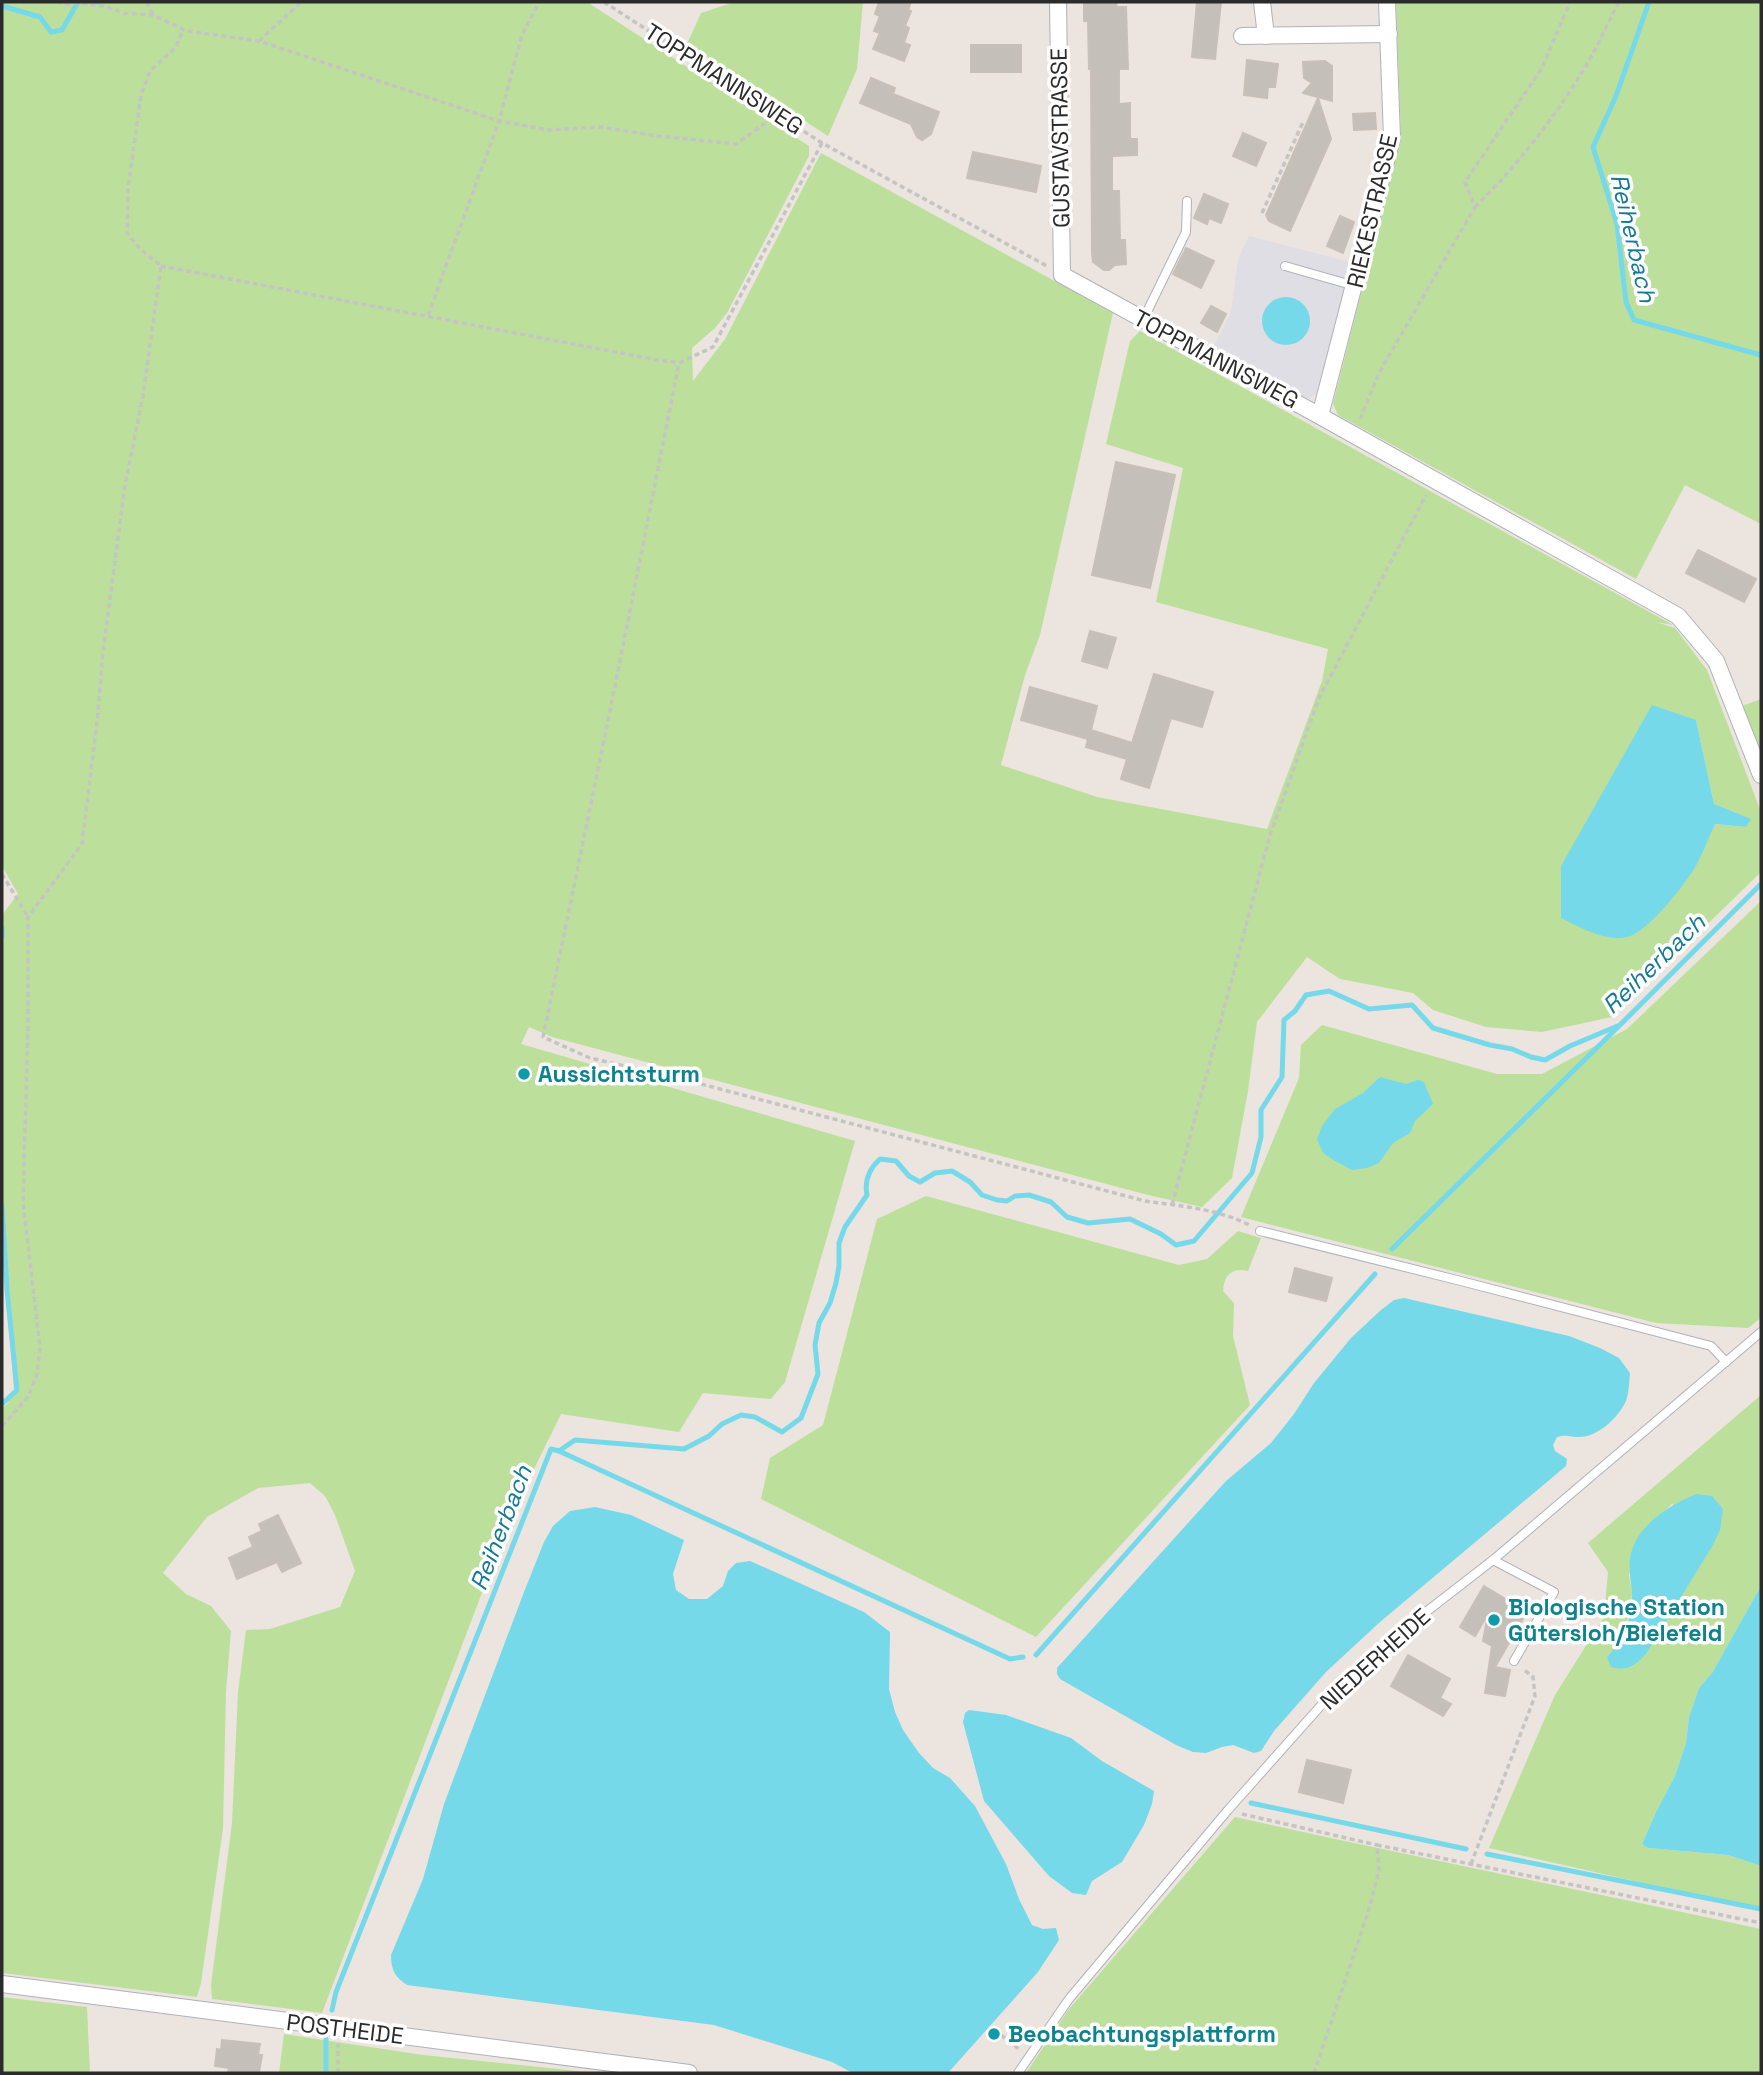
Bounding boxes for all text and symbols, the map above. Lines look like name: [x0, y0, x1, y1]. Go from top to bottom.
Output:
street label: TOPPMANNSWEG: [639, 17, 809, 141]
street label: GUSTAVSTRASSE: [1043, 48, 1077, 228]
street label: RIEKESTRASSE: [1340, 131, 1404, 291]
water label: Reiherbach: [1604, 170, 1664, 307]
street label: TOPPMANNSWEG: [1128, 303, 1304, 415]
water label: Reiherbach: [1596, 906, 1713, 1020]
place label: Aussichtsturm: [538, 1059, 700, 1089]
marker: Aussichtsturm: [516, 1066, 532, 1082]
water label: Reiherbach: [463, 1460, 539, 1595]
place label: Biologische Station Gütersloh/Bielefeld: [1508, 1592, 1725, 1648]
street label: NIEDERHEIDE: [1314, 1602, 1436, 1716]
marker: Biologische Station Gütersloh/Bielefeld: [1486, 1612, 1502, 1628]
street label: POSTHEIDE: [285, 2007, 405, 2051]
place label: Beobachtungsplattform: [1008, 2019, 1276, 2049]
marker: Beobachtungsplattform: [986, 2026, 1002, 2042]

